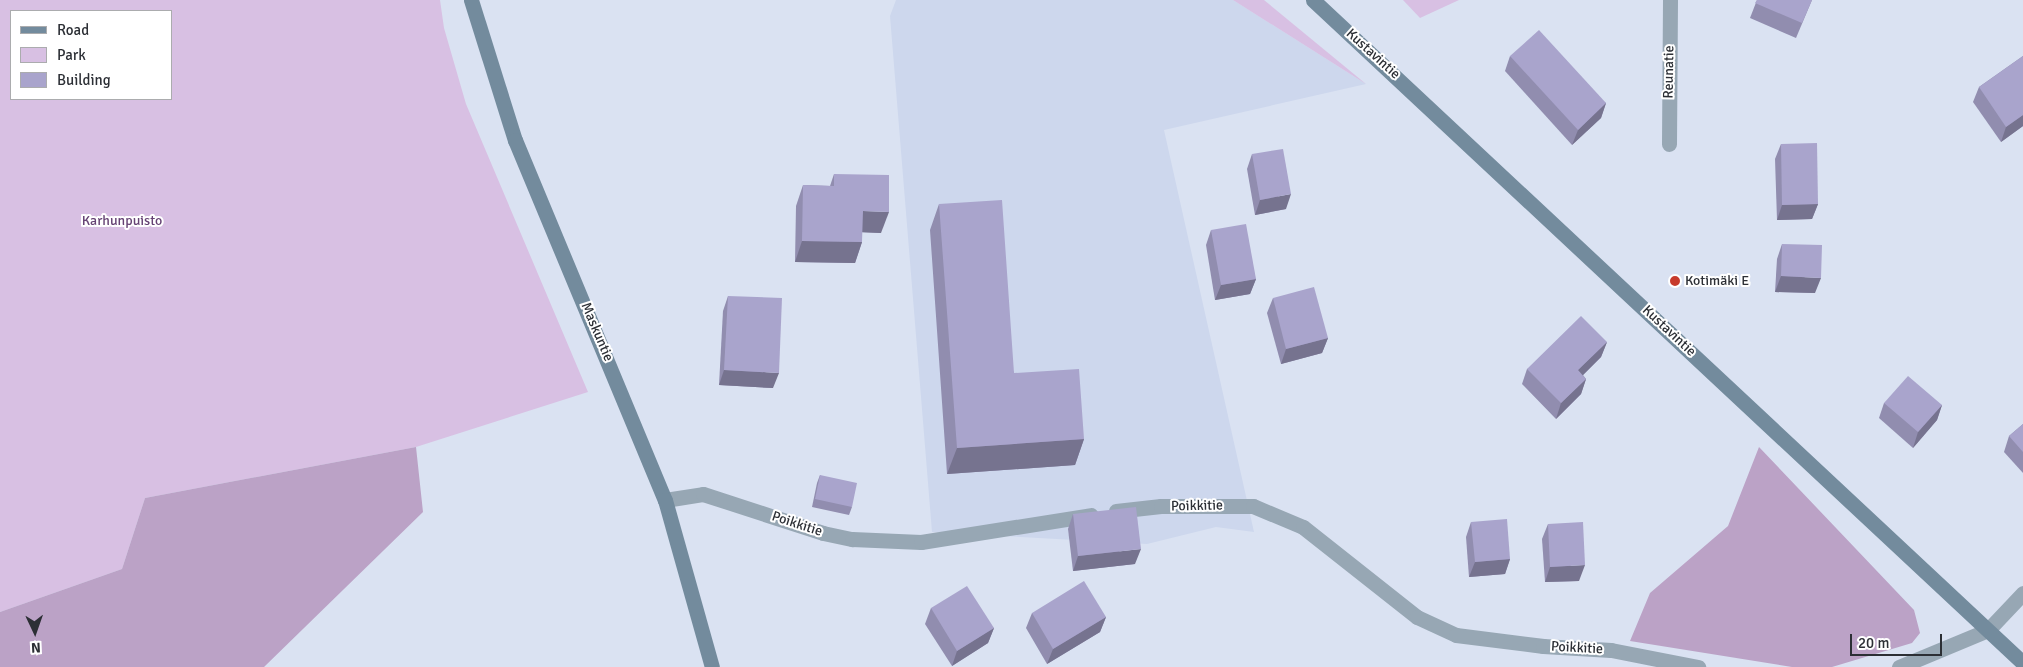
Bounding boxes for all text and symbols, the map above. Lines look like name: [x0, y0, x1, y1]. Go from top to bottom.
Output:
legend: [10, 10, 172, 100]
text: Road: [57, 21, 89, 39]
street label: Kustavintie: [1342, 25, 1404, 83]
street label: Reunatie: [1660, 45, 1678, 99]
text: Park: [57, 46, 86, 64]
text: Building: [57, 71, 111, 89]
park label: Karhunpuisto: [82, 213, 162, 229]
place label: Kotimäki E: [1685, 273, 1749, 289]
marker: Kotimäki E: [1669, 275, 1681, 287]
street label: Maskuntie: [577, 300, 617, 364]
street label: Kustavintie: [1639, 302, 1699, 360]
street label: Poikkitie: [1171, 497, 1223, 515]
street label: Poikkitie: [770, 508, 824, 540]
north arrow: [10, 607, 60, 657]
scale bar: [1853, 624, 1946, 656]
text: 20 m: [1858, 634, 1889, 652]
street label: Poikkitie: [1551, 638, 1603, 658]
text: N: [30, 639, 41, 656]

